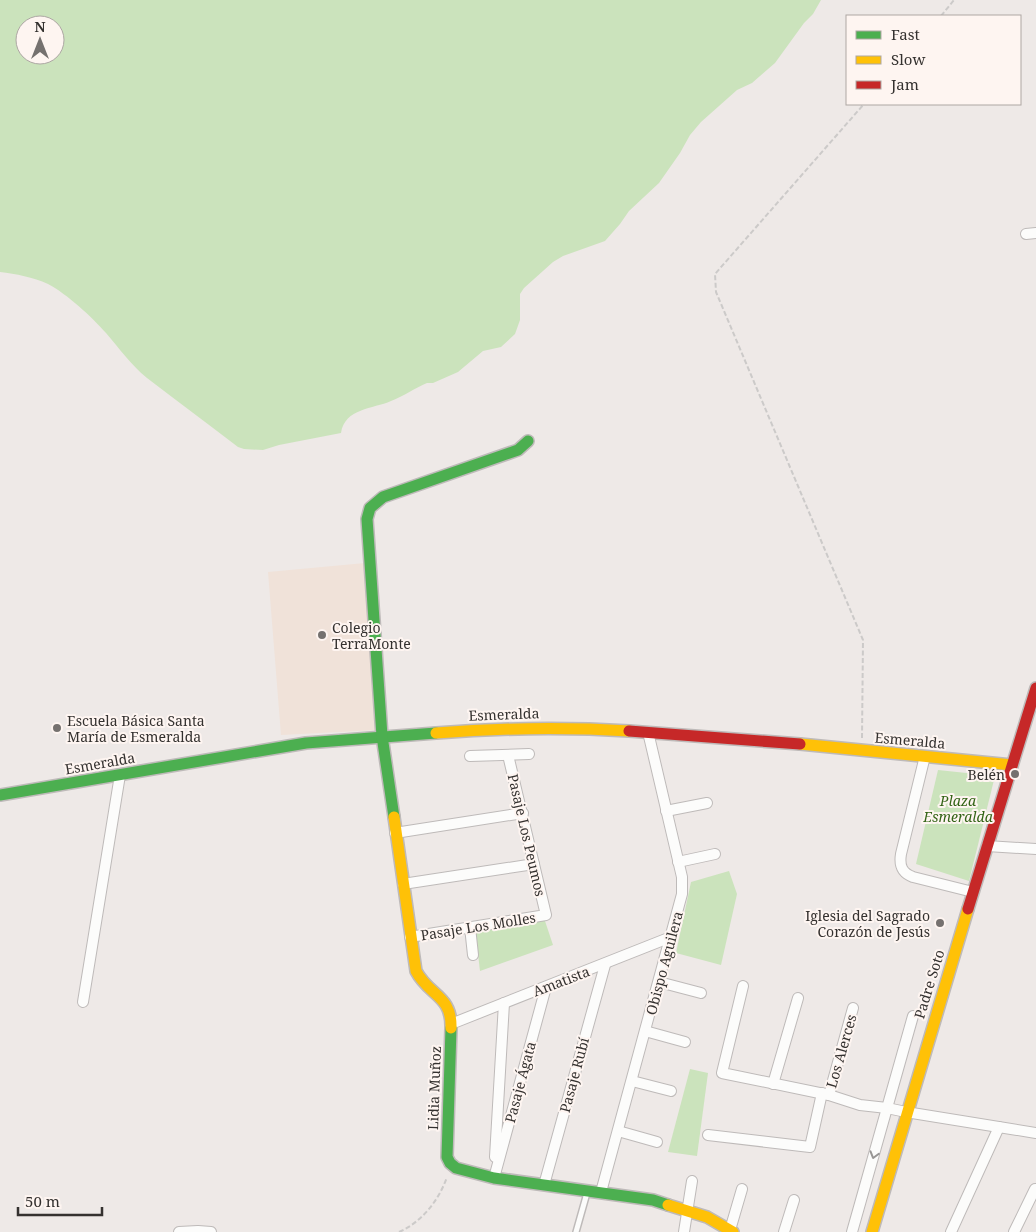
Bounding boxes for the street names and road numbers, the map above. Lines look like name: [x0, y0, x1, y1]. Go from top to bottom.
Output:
street label: Esmeralda: [468, 703, 540, 725]
street label: Esmeralda: [874, 727, 946, 753]
street label: Esmeralda: [63, 747, 137, 779]
street label: Pasaje Los Peumos: [504, 772, 550, 898]
street label: Pasaje Los Molles: [419, 908, 537, 944]
street label: Obispo Aguilera: [641, 909, 687, 1017]
street label: Padre Soto: [909, 947, 949, 1021]
street label: Amatista: [530, 961, 592, 1001]
street label: Los Alerces: [821, 1012, 861, 1090]
street label: Pasaje Rubí: [555, 1035, 593, 1115]
street label: Pasaje Ágata: [500, 1039, 540, 1125]
street label: Lidia Muñoz: [423, 1046, 445, 1130]

